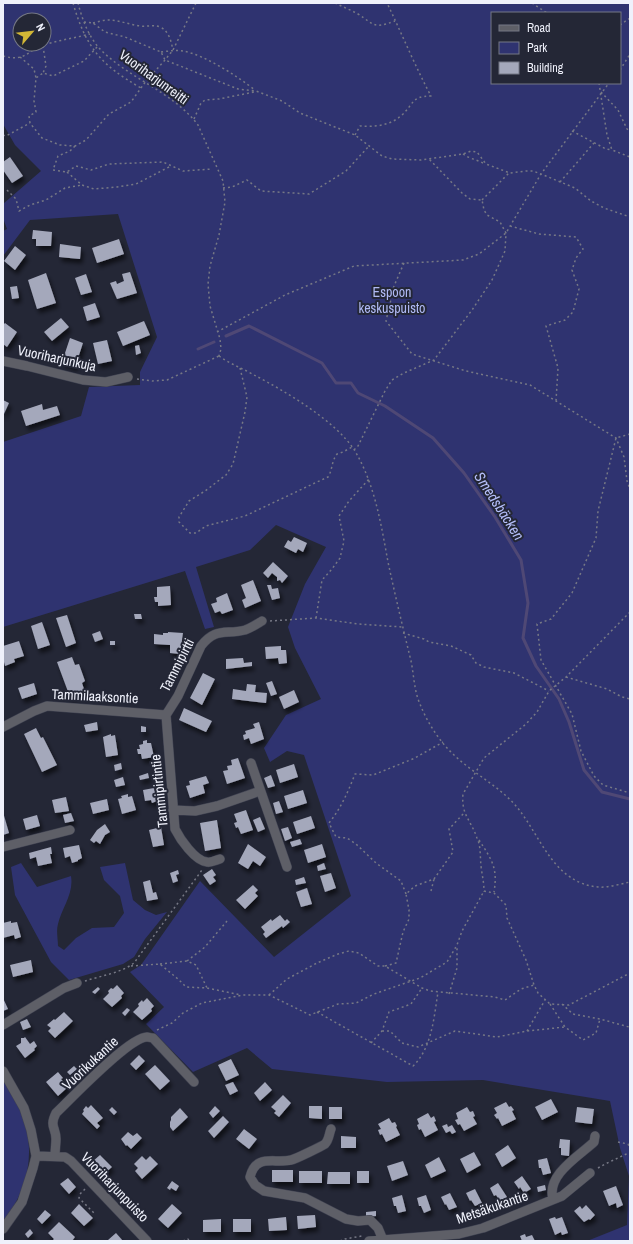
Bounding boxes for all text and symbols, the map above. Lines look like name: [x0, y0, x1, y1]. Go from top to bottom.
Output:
north arrow: [12, 12, 52, 52]
legend: [491, 12, 621, 84]
text: Road: [527, 20, 551, 36]
text: N: [33, 21, 49, 33]
text: Park: [527, 40, 547, 56]
street label: Vuoriharjunreitti: [116, 46, 192, 108]
text: Building: [527, 60, 564, 76]
park label: Espoon keskuspuisto: [358, 283, 426, 317]
street label: Vuoriharjunkuja: [16, 341, 99, 375]
water label: Smedsbäcken: [469, 467, 530, 544]
street label: Tammipirtti: [156, 635, 198, 695]
street label: Tammilaaksontie: [51, 685, 139, 707]
street label: Tammipirtintie: [146, 753, 172, 829]
street label: Vuorikukantie: [58, 1032, 122, 1094]
street label: Vuoriharjunpuisto: [77, 1148, 153, 1226]
street label: Metsäkukantie: [454, 1186, 530, 1228]

